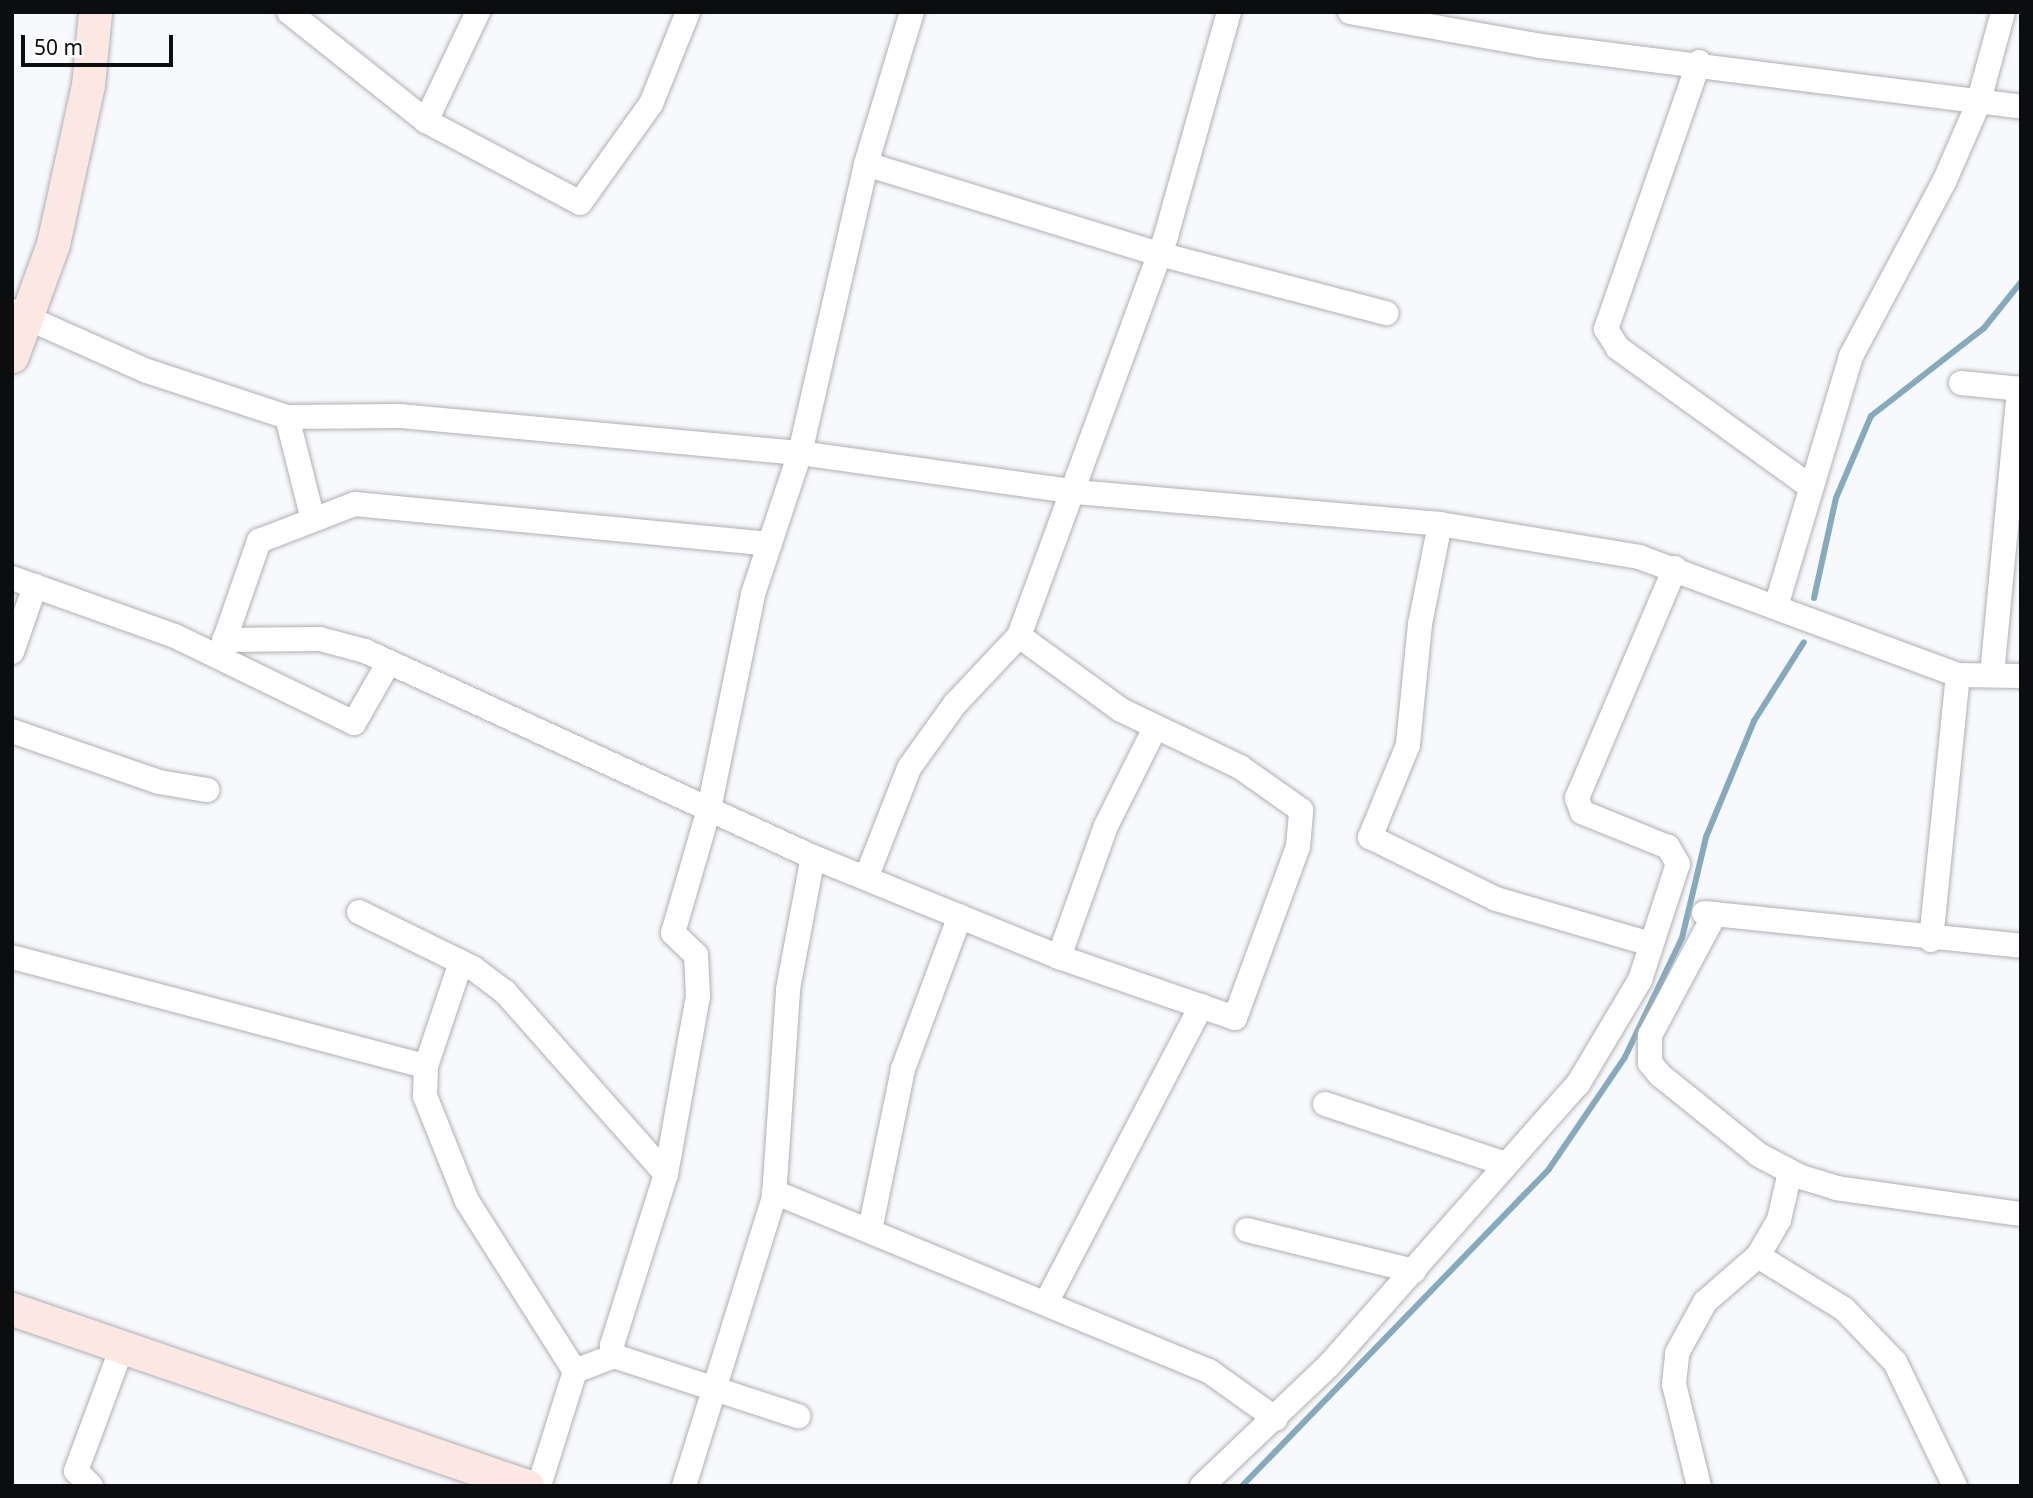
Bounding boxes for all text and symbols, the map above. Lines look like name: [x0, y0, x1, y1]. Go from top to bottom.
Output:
scale bar: [24, 21, 177, 65]
text: 50 m: [34, 33, 83, 61]

